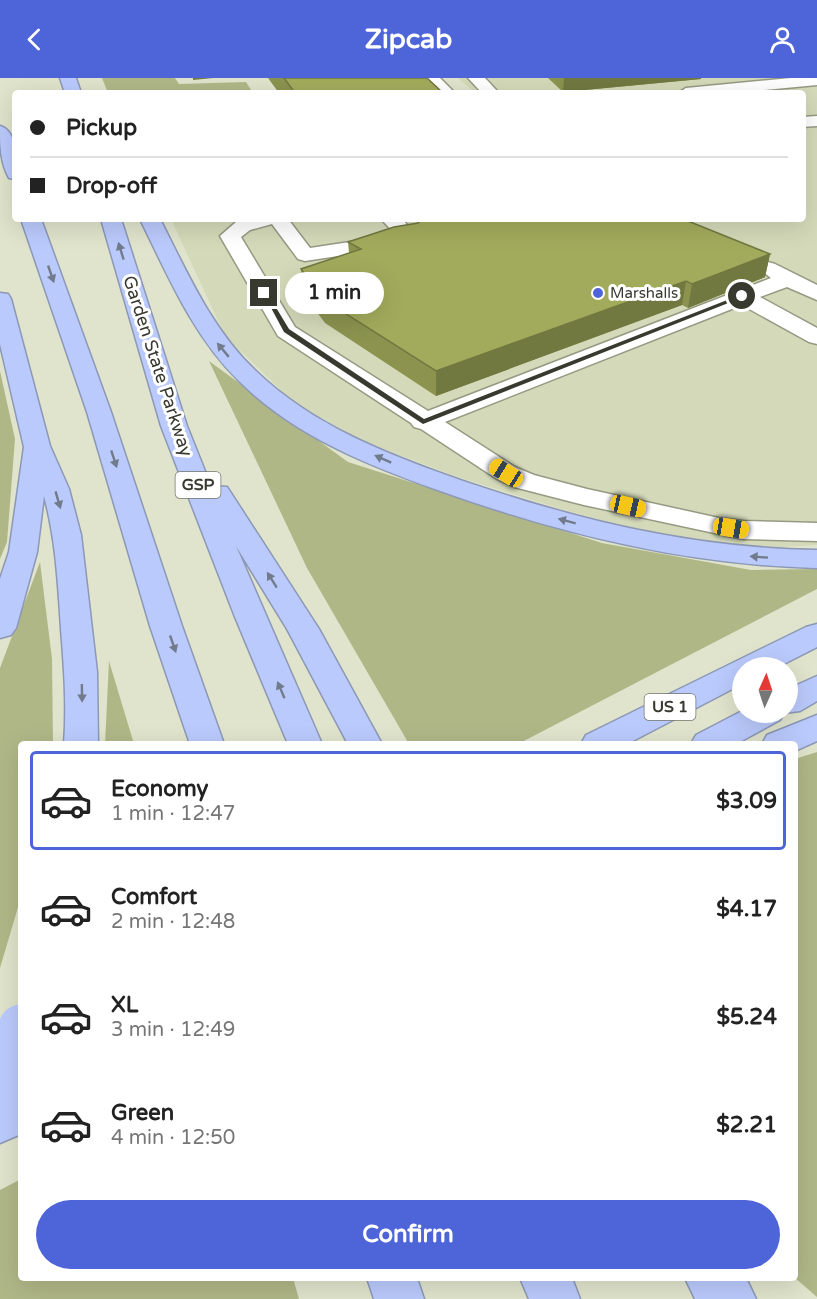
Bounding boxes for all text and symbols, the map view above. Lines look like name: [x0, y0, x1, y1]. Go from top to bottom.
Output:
icon: back: [18, 23, 51, 56]
text: Zipcab: [365, 23, 452, 56]
icon: person: [766, 23, 799, 56]
text: Pickup: [66, 115, 137, 141]
text: Drop-off: [66, 173, 157, 199]
one-way arrow: [116, 242, 125, 260]
one-way arrow: [46, 265, 56, 283]
callout: 1 min: [285, 272, 384, 314]
street label: Garden State Parkway: [118, 273, 198, 460]
route end: [250, 279, 277, 306]
text: 1 min: [308, 281, 361, 305]
route start: [728, 282, 755, 309]
place label: Marshalls: [610, 284, 678, 302]
marker: Marshalls: [591, 286, 605, 300]
one-way arrow: [217, 342, 230, 358]
one-way arrow: [110, 450, 119, 468]
one-way arrow: [374, 454, 391, 463]
car: [486, 456, 526, 490]
road number: GSP: [176, 472, 220, 498]
one-way arrow: [54, 491, 64, 509]
car: [608, 493, 648, 519]
one-way arrow: [558, 516, 576, 525]
car: [712, 516, 750, 540]
one-way arrow: [749, 553, 768, 562]
one-way arrow: [267, 572, 278, 588]
one-way arrow: [168, 636, 178, 654]
north arrow: [732, 657, 798, 723]
map controls: [732, 657, 798, 723]
one-way arrow: [277, 682, 286, 699]
one-way arrow: [77, 684, 86, 703]
road number: US 1: [644, 694, 696, 720]
icon: car: [39, 774, 93, 828]
text: Economy: [111, 776, 208, 802]
text: $3.09: [716, 788, 777, 814]
text: 1 min · 12:47: [111, 802, 235, 826]
icon: car: [39, 882, 93, 936]
text: Comfort: [111, 884, 197, 910]
text: $4.17: [716, 896, 777, 922]
text: 2 min · 12:48: [111, 910, 235, 934]
icon: car: [39, 990, 93, 1044]
text: XL: [111, 992, 138, 1018]
text: $5.24: [716, 1004, 777, 1030]
text: 3 min · 12:49: [111, 1018, 235, 1042]
icon: car: [39, 1098, 93, 1152]
text: Green: [111, 1100, 174, 1126]
text: $2.21: [716, 1112, 777, 1138]
text: 4 min · 12:50: [111, 1126, 235, 1150]
button: Confirm: [36, 1200, 780, 1269]

